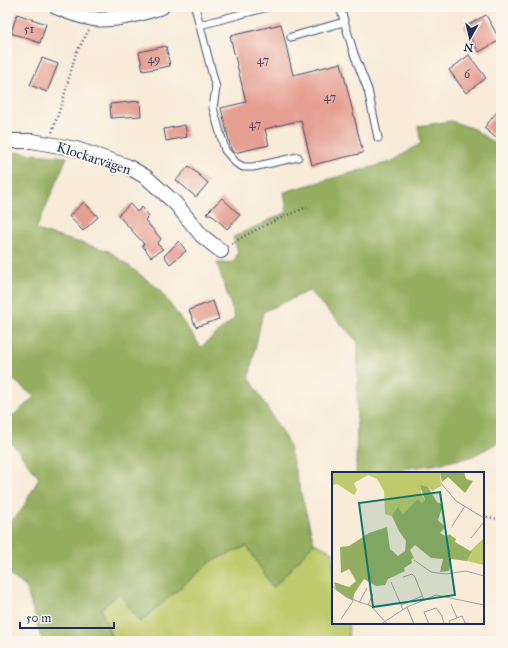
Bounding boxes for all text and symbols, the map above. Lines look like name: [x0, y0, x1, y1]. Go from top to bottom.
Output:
north arrow: [450, 18, 490, 58]
house number: 51: [24, 22, 34, 36]
text: N: [462, 40, 474, 54]
house number: 49: [147, 52, 161, 66]
house number: 47: [257, 53, 269, 67]
house number: 6: [464, 67, 471, 81]
house number: 47: [324, 90, 336, 104]
house number: 47: [249, 117, 261, 131]
street label: Klockarvägen: [55, 138, 134, 179]
inset map: [332, 472, 484, 624]
scale bar: [20, 604, 114, 630]
text: 50 m: [26, 611, 51, 625]

